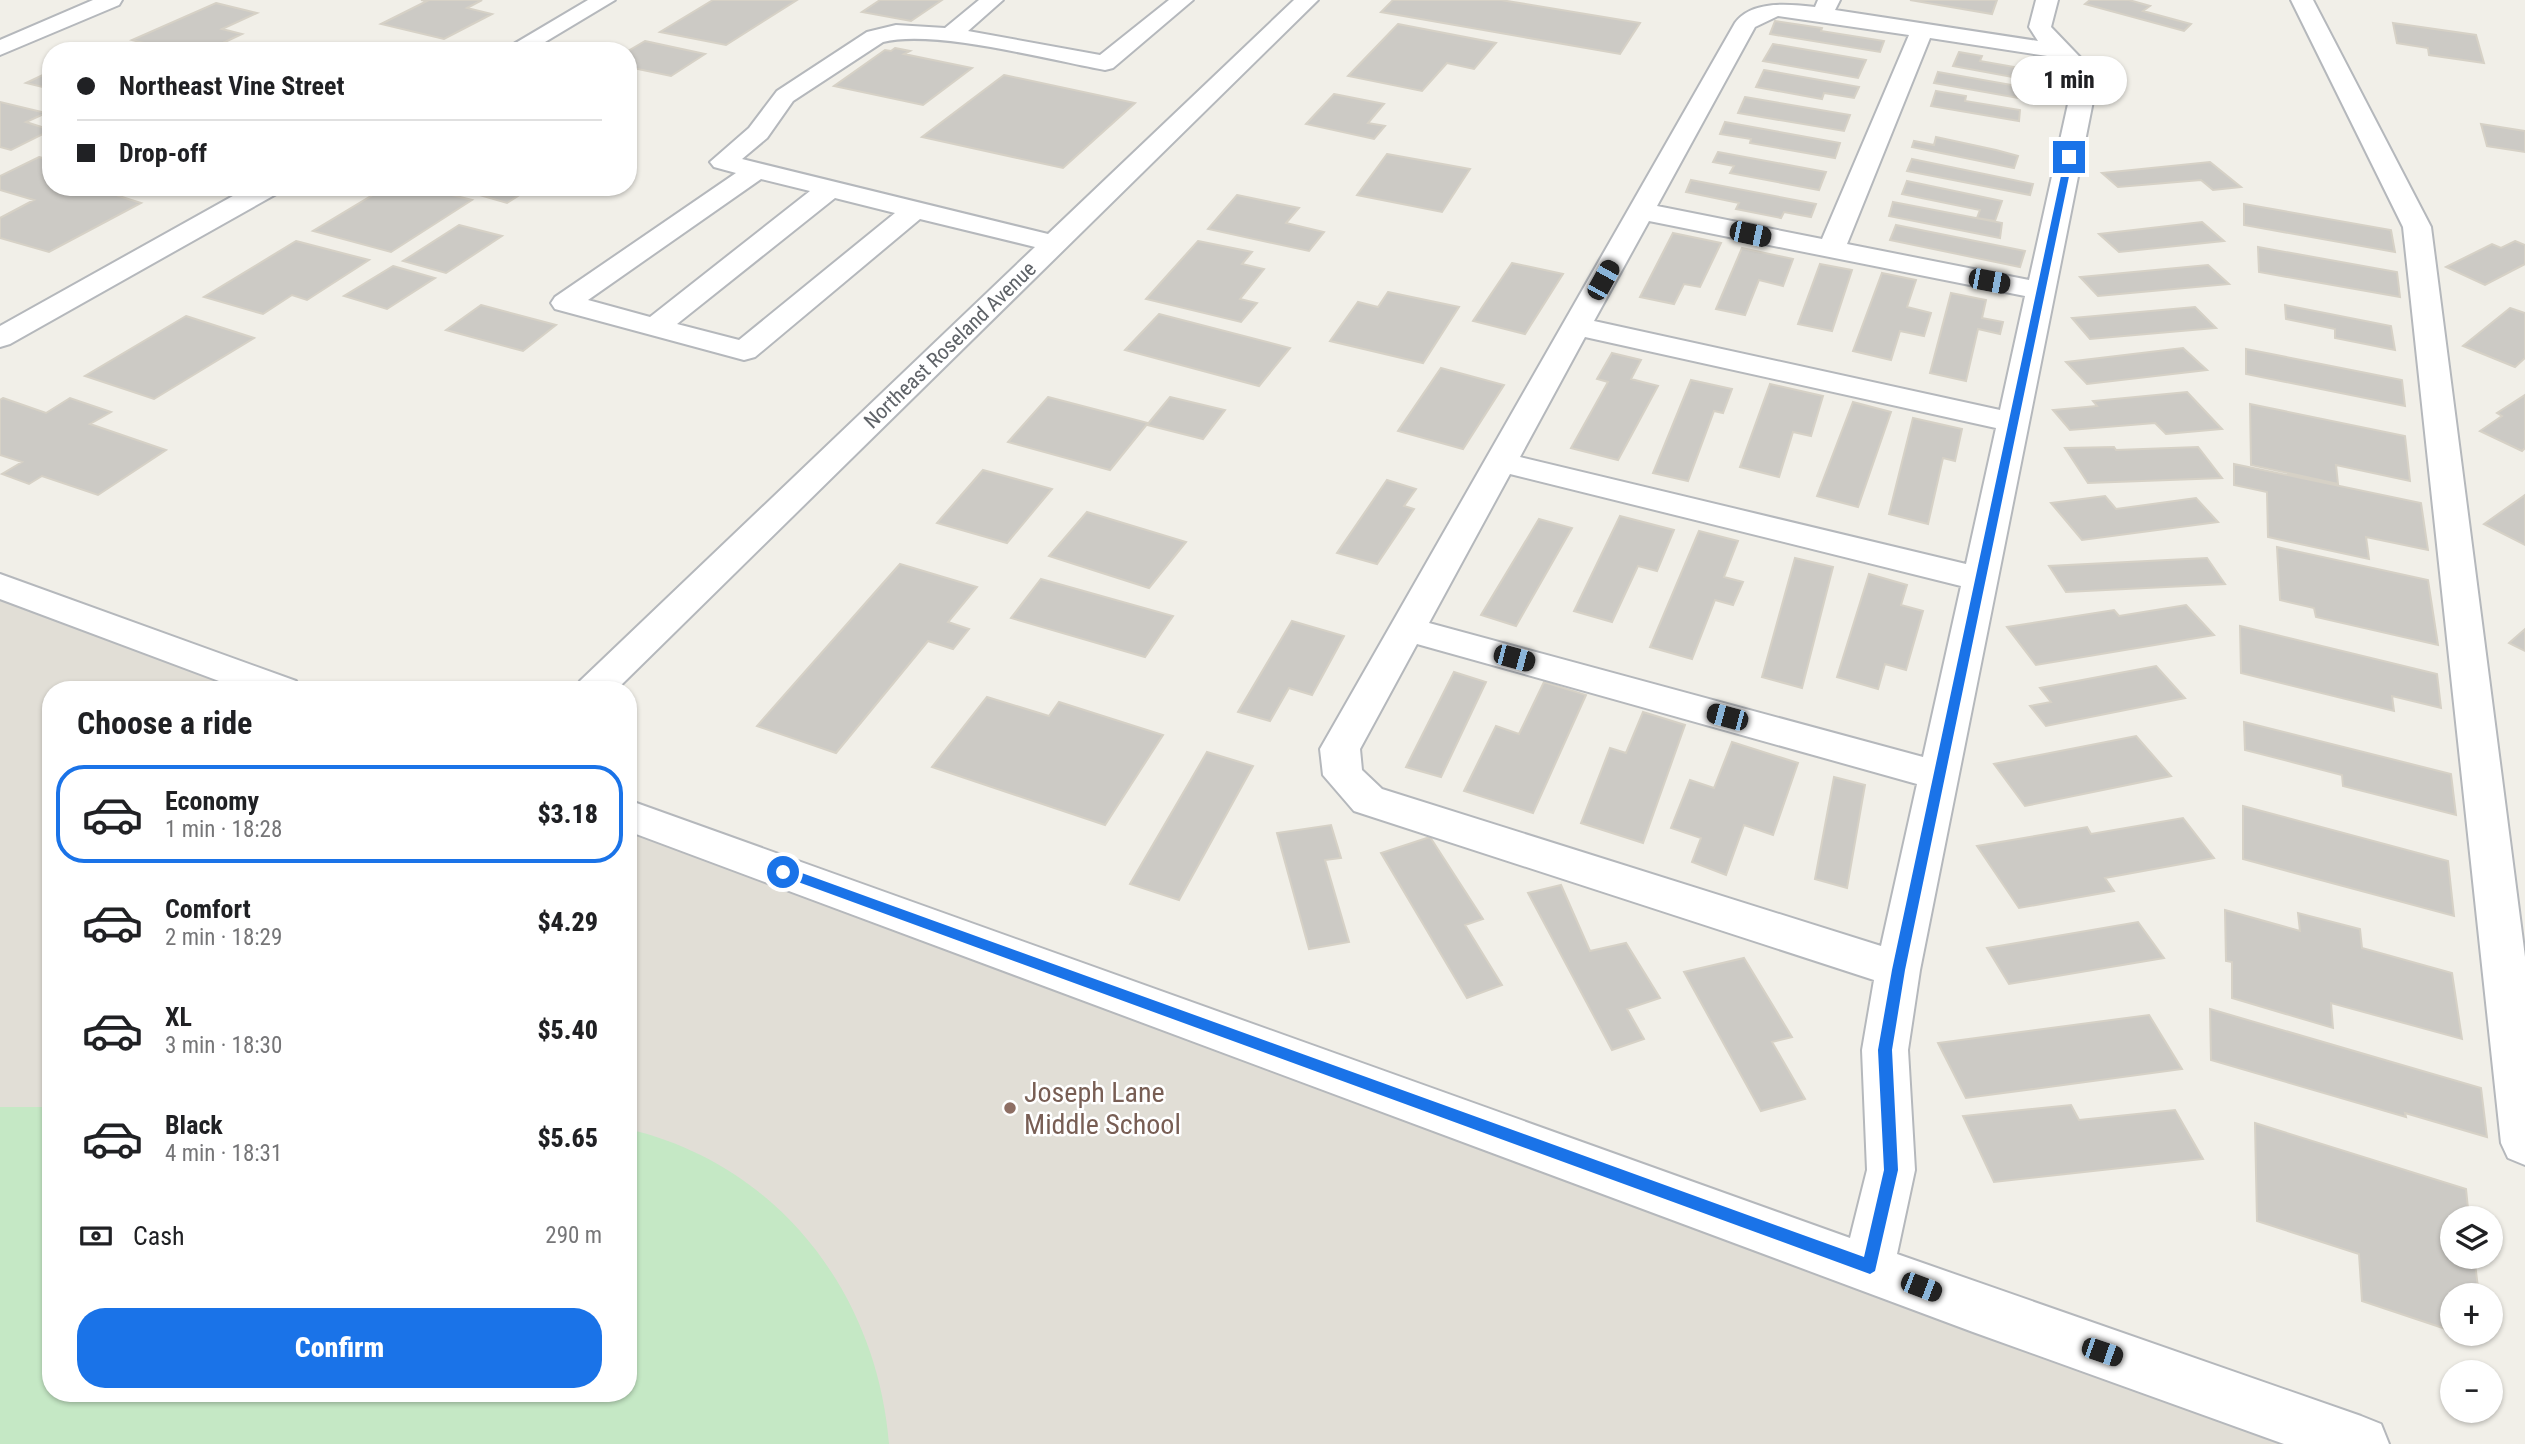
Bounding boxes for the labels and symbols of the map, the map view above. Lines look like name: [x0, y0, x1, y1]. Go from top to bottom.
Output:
callout: 1 min: [2011, 55, 2127, 104]
route end: [2053, 141, 2085, 173]
car: [1728, 219, 1773, 249]
street label: Northeast Roseland Avenue: [859, 257, 1041, 433]
car: [1584, 257, 1623, 303]
car: [1967, 267, 2012, 295]
car: [1491, 642, 1538, 674]
car: [1704, 701, 1751, 733]
route start: [767, 856, 799, 888]
place label: Joseph Lane Middle School: [1024, 1076, 1181, 1141]
marker: Joseph Lane Middle School: [1002, 1100, 1018, 1116]
car: [1898, 1270, 1945, 1304]
car: [2079, 1335, 2126, 1369]

